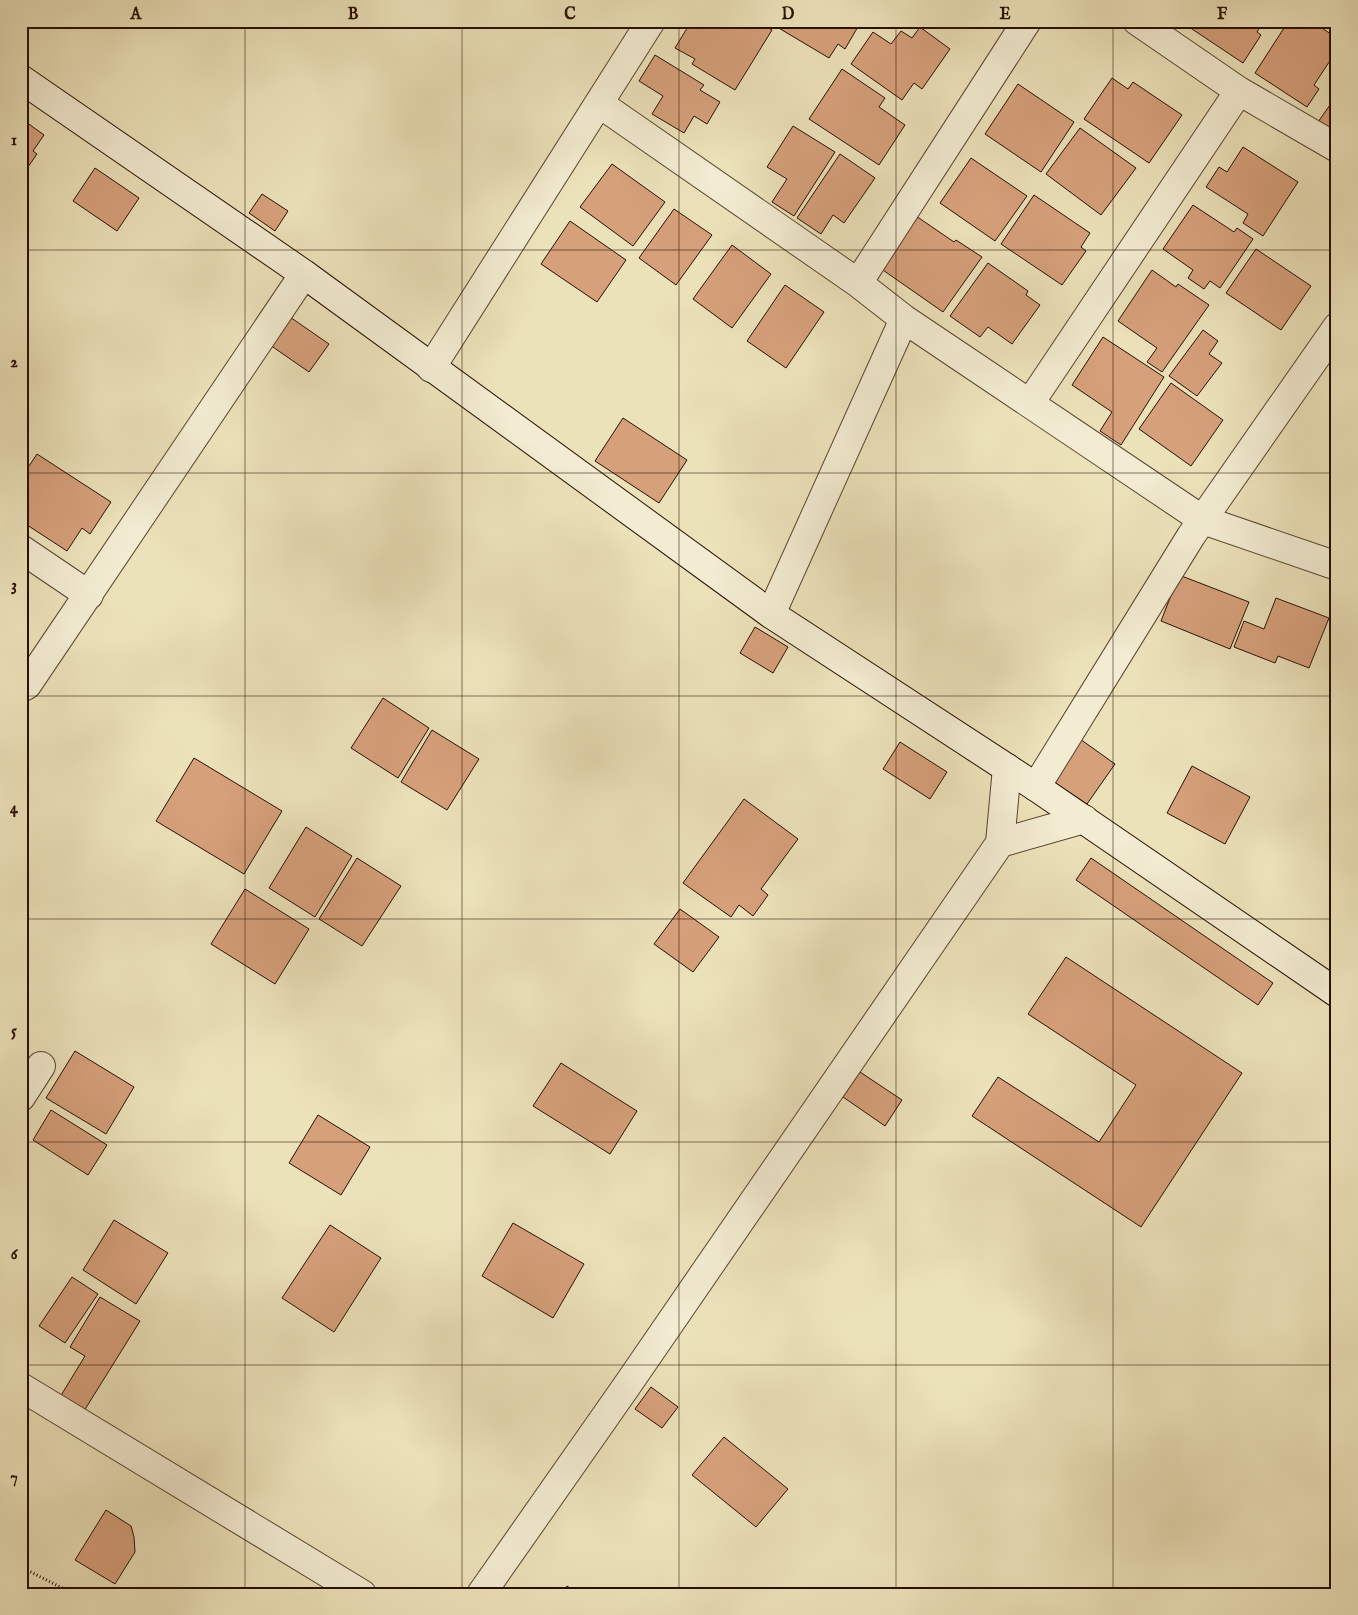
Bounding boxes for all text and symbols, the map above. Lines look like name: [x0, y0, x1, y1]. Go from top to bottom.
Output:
text: A: [130, 5, 143, 25]
text: B: [348, 5, 359, 25]
text: C: [564, 5, 576, 25]
text: D: [782, 5, 795, 25]
text: E: [999, 5, 1011, 25]
text: F: [1217, 5, 1228, 25]
text: 1: [11, 131, 17, 151]
text: 2: [10, 353, 18, 373]
text: 3: [11, 576, 17, 596]
text: 4: [10, 799, 19, 819]
text: 5: [11, 1022, 17, 1042]
text: 6: [11, 1245, 19, 1265]
text: 7: [10, 1468, 18, 1488]

